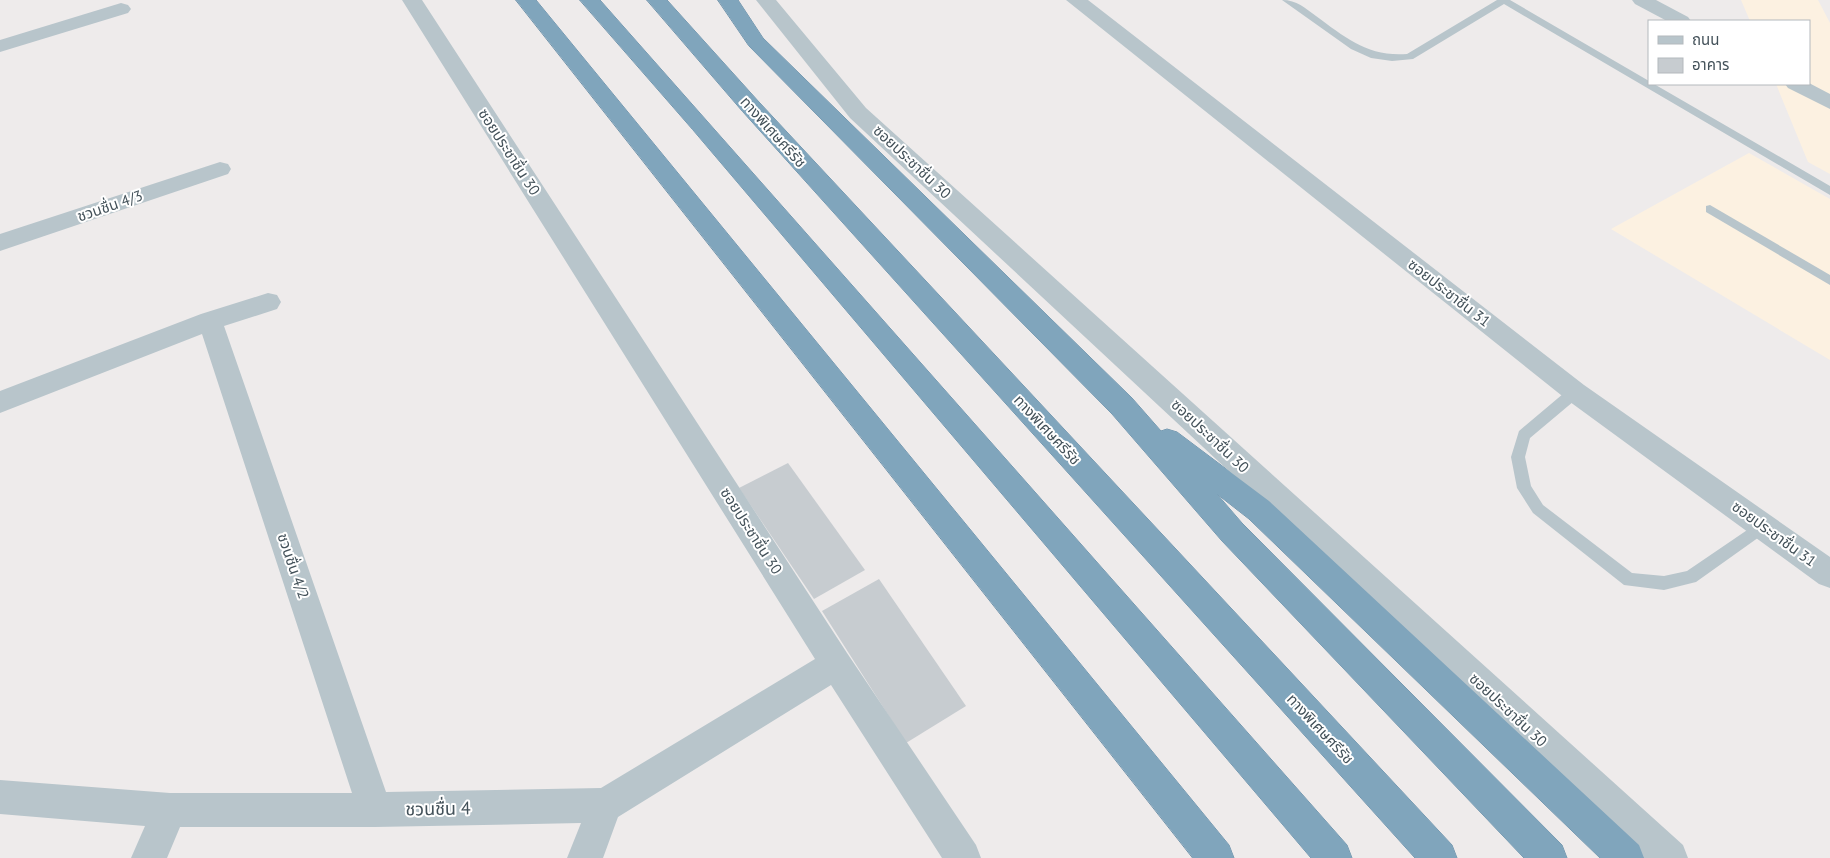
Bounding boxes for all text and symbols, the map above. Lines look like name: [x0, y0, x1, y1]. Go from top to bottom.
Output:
legend: [1648, 20, 1810, 85]
text: ถนน: [1692, 30, 1719, 49]
text: อาคาร: [1692, 55, 1729, 74]
street label: ทางพิเศษศรีรัช: [736, 92, 810, 171]
street label: ซอยประชาชื่น 30: [474, 104, 545, 199]
street label: ซอยประชาชื่น 30: [869, 120, 956, 203]
street label: ชวนชื่น 4/3: [74, 185, 145, 226]
street label: ซอยประชาชื่น 31: [1404, 254, 1495, 331]
street label: ทางพิเศษศรีรัช: [1010, 391, 1085, 469]
street label: ซอยประชาชื่น 30: [1167, 394, 1254, 477]
street label: ซอยประชาชื่น 30: [716, 483, 787, 578]
street label: ซอยประชาชื่น 31: [1728, 496, 1821, 571]
street label: ชวนชื่น 4/2: [273, 530, 314, 601]
street label: ซอยประชาชื่น 30: [1465, 668, 1552, 751]
street label: ทางพิเศษศรีรัช: [1283, 690, 1358, 768]
street label: ชวนชื่น 4: [405, 795, 471, 821]

